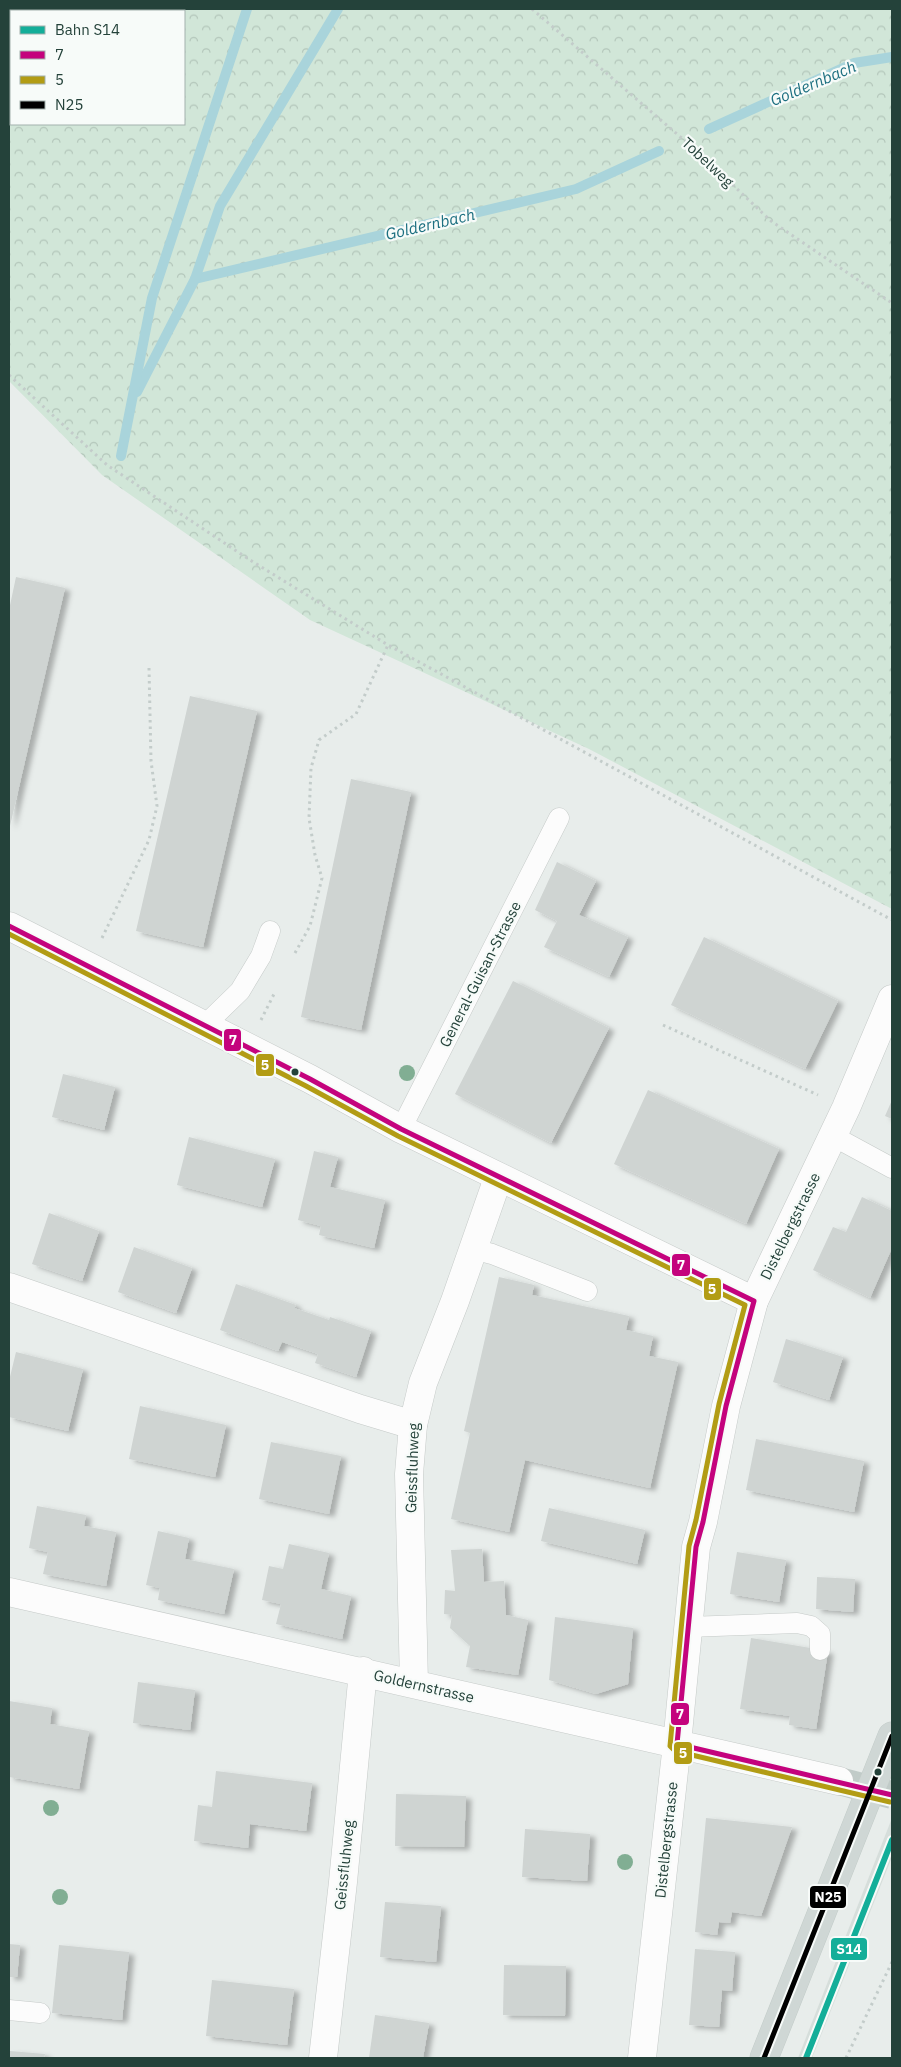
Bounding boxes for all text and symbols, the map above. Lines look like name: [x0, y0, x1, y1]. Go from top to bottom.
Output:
legend: [10, 10, 185, 125]
text: Bahn S14: [55, 20, 120, 39]
text: 7: [55, 45, 64, 64]
water label: Goldernbach: [767, 56, 859, 110]
text: 5: [55, 70, 64, 89]
text: N25: [55, 95, 84, 114]
street label: Tobelweg: [678, 133, 738, 191]
water label: Goldernbach: [383, 204, 477, 244]
street label: General-Guisan-Strasse: [435, 898, 525, 1050]
line badge: 7: [223, 1028, 242, 1052]
text: 7: [229, 1031, 237, 1049]
line badge: 5: [255, 1053, 275, 1077]
text: 5: [261, 1056, 269, 1074]
unlabelled marker: [290, 1067, 300, 1077]
street label: Distelbergstrasse: [756, 1169, 824, 1283]
line badge: 7: [671, 1253, 691, 1277]
text: 7: [677, 1256, 685, 1274]
line badge: 5: [703, 1277, 722, 1301]
text: 5: [708, 1280, 716, 1298]
street label: Geissfluhweg: [401, 1422, 423, 1513]
street label: Goldernstrasse: [372, 1665, 476, 1707]
line badge: 7: [670, 1702, 690, 1726]
text: 7: [676, 1705, 684, 1723]
line badge: 5: [673, 1741, 693, 1765]
text: 5: [679, 1744, 687, 1762]
unlabelled marker: [873, 1767, 883, 1777]
street label: Distelbergstrasse: [650, 1781, 682, 1899]
street label: Geissfluhweg: [330, 1819, 358, 1911]
line badge: N25: [809, 1885, 847, 1909]
text: N25: [815, 1888, 841, 1906]
line badge: S14: [830, 1937, 868, 1961]
text: S14: [836, 1940, 862, 1958]

